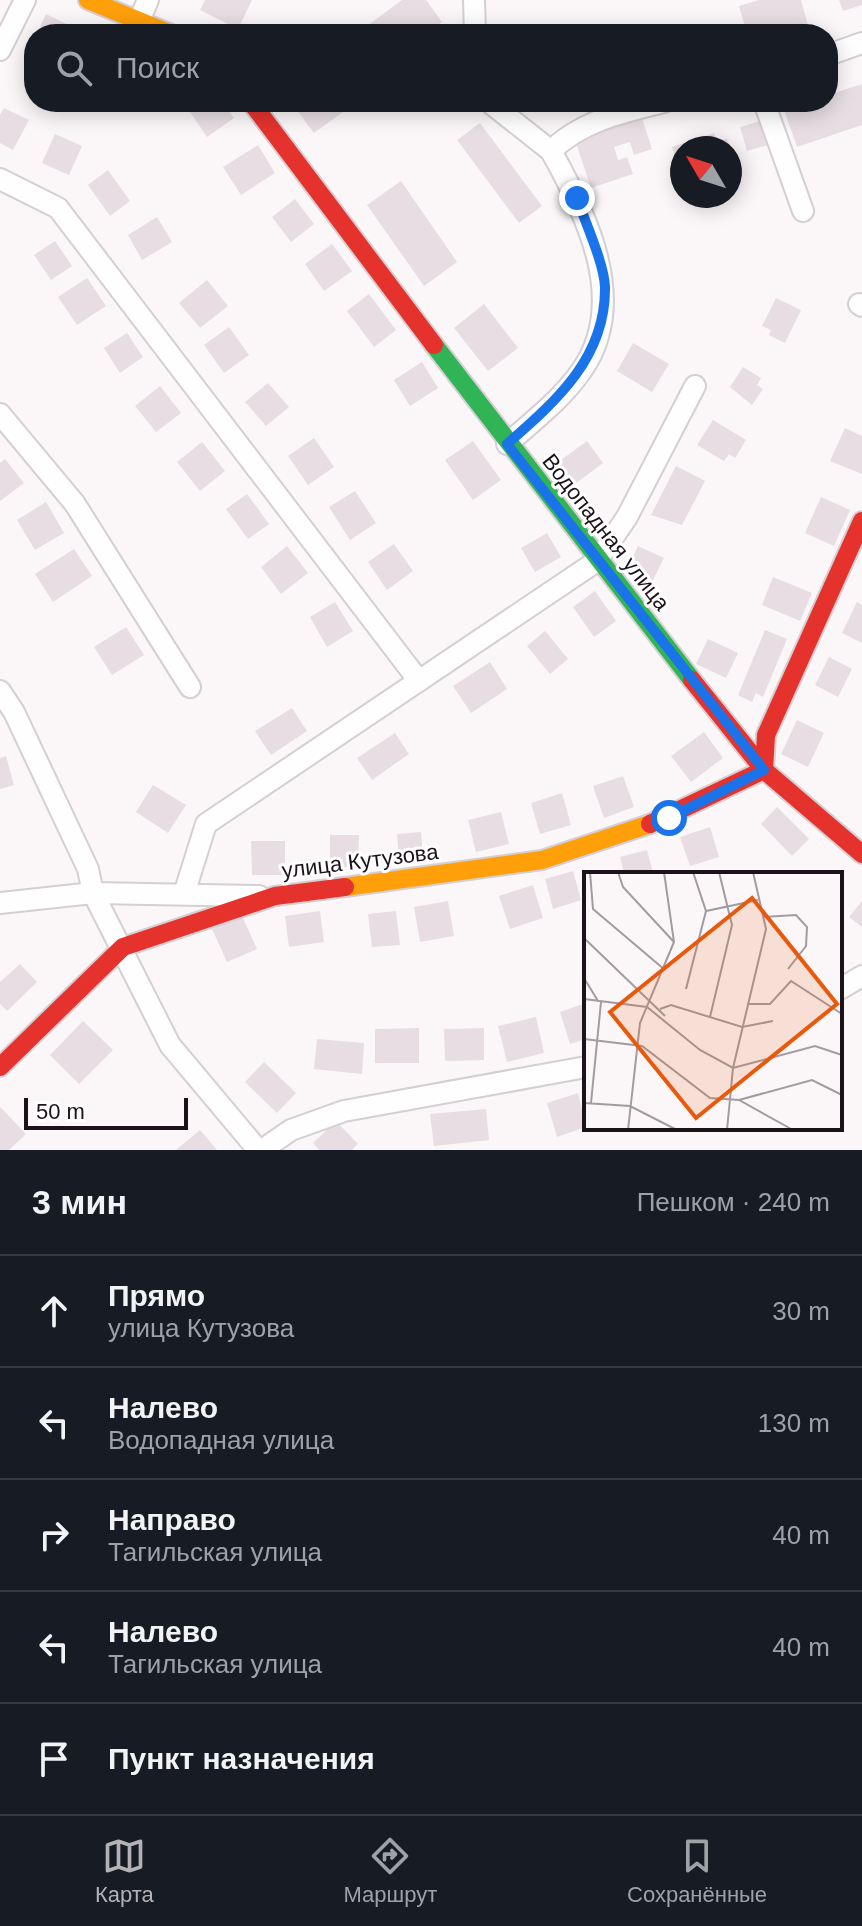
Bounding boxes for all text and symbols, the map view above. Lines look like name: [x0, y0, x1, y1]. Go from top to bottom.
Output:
search box: [24, 24, 838, 112]
icon: search: [52, 46, 96, 90]
text: Поиск: [116, 51, 199, 84]
north arrow: [670, 136, 742, 208]
route end: [559, 180, 595, 216]
street label: Водопадная улица: [537, 449, 675, 616]
route start: [651, 800, 687, 836]
street label: улица Кутузова: [280, 839, 440, 883]
inset map: [584, 872, 842, 1130]
scale bar: [24, 1094, 188, 1130]
text: 50 m: [36, 1099, 85, 1124]
text: 3 мин: [32, 1183, 127, 1221]
text: Пешком · 240 m: [637, 1187, 830, 1217]
text: Прямо: [108, 1279, 205, 1312]
icon: ahead: [32, 1289, 76, 1333]
text: 30 m: [772, 1296, 830, 1326]
text: улица Кутузова: [108, 1313, 294, 1343]
text: Налево: [108, 1391, 218, 1424]
icon: left: [32, 1401, 76, 1445]
text: 130 m: [758, 1408, 830, 1438]
text: Водопадная улица: [108, 1425, 334, 1455]
text: Направо: [108, 1503, 236, 1536]
icon: right: [32, 1513, 76, 1557]
text: 40 m: [772, 1520, 830, 1550]
text: Тагильская улица: [108, 1537, 322, 1567]
text: Налево: [108, 1615, 218, 1648]
icon: left: [32, 1625, 76, 1669]
text: 40 m: [772, 1632, 830, 1662]
text: Тагильская улица: [108, 1649, 322, 1679]
icon: arrive: [32, 1737, 76, 1781]
text: Пункт назначения: [108, 1742, 375, 1775]
tab: Карта: [95, 1834, 154, 1908]
tab: Маршрут: [344, 1834, 437, 1908]
tab: Сохранённые: [627, 1834, 767, 1908]

